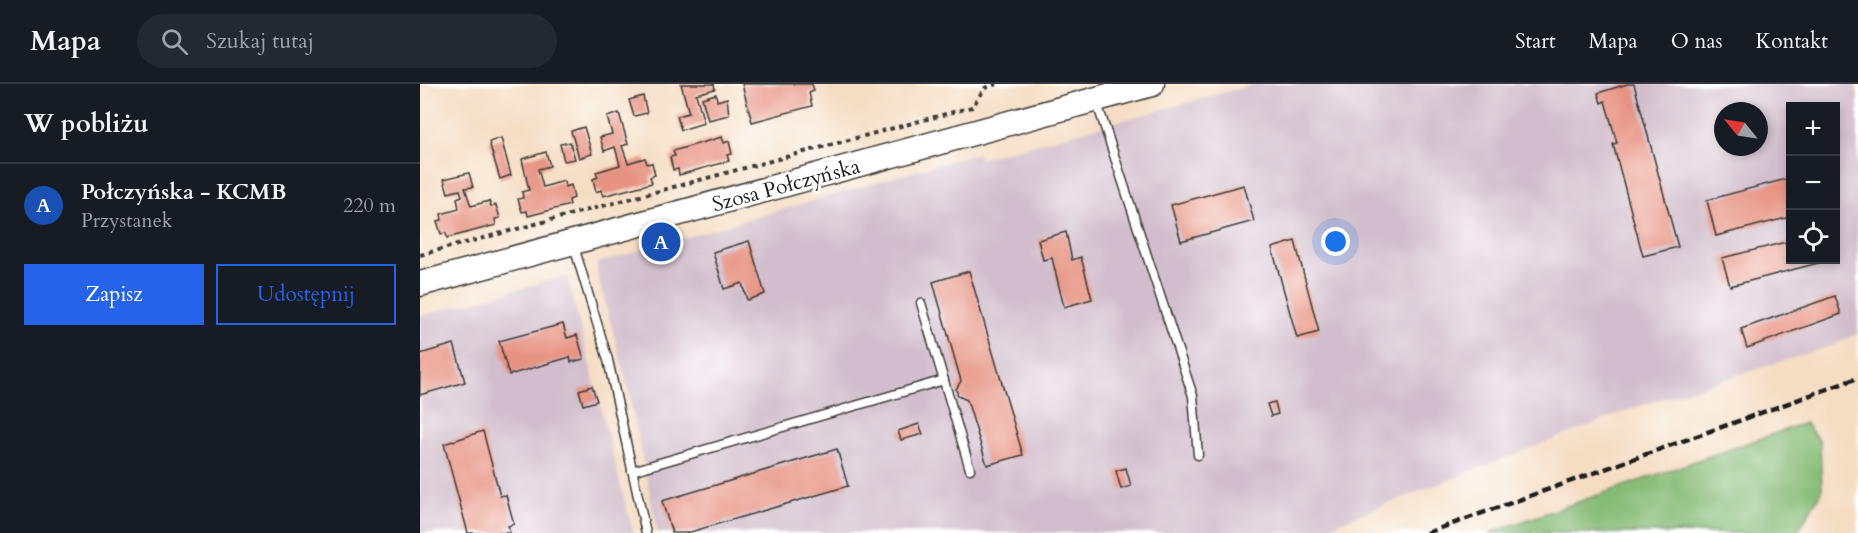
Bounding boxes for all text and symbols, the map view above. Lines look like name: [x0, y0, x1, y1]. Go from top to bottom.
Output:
search box: [137, 14, 557, 68]
text: Mapa: [30, 22, 101, 60]
icon: search: [158, 25, 191, 58]
text: Szukaj tutaj: [206, 26, 314, 56]
text: Start: [1515, 27, 1556, 56]
text: Mapa: [1589, 27, 1638, 56]
text: O nas: [1671, 27, 1723, 56]
text: Kontakt: [1756, 27, 1828, 56]
north arrow: [1714, 102, 1768, 156]
map controls: [1786, 102, 1840, 264]
button: +: [1786, 102, 1840, 156]
text: W pobliżu: [24, 106, 149, 141]
street label: Szosa Połczyńska: [709, 152, 863, 219]
button: −: [1786, 156, 1840, 210]
text: Połczyńska - KCMB: [81, 177, 286, 207]
text: A: [36, 192, 51, 219]
text: 220 m: [343, 192, 396, 219]
text: Przystanek: [81, 207, 172, 234]
button: locate: [1786, 210, 1840, 264]
pin: A: [642, 220, 680, 264]
your location: [1321, 227, 1350, 256]
button: Zapisz: [24, 264, 204, 325]
button: Udostępnij: [216, 264, 396, 325]

